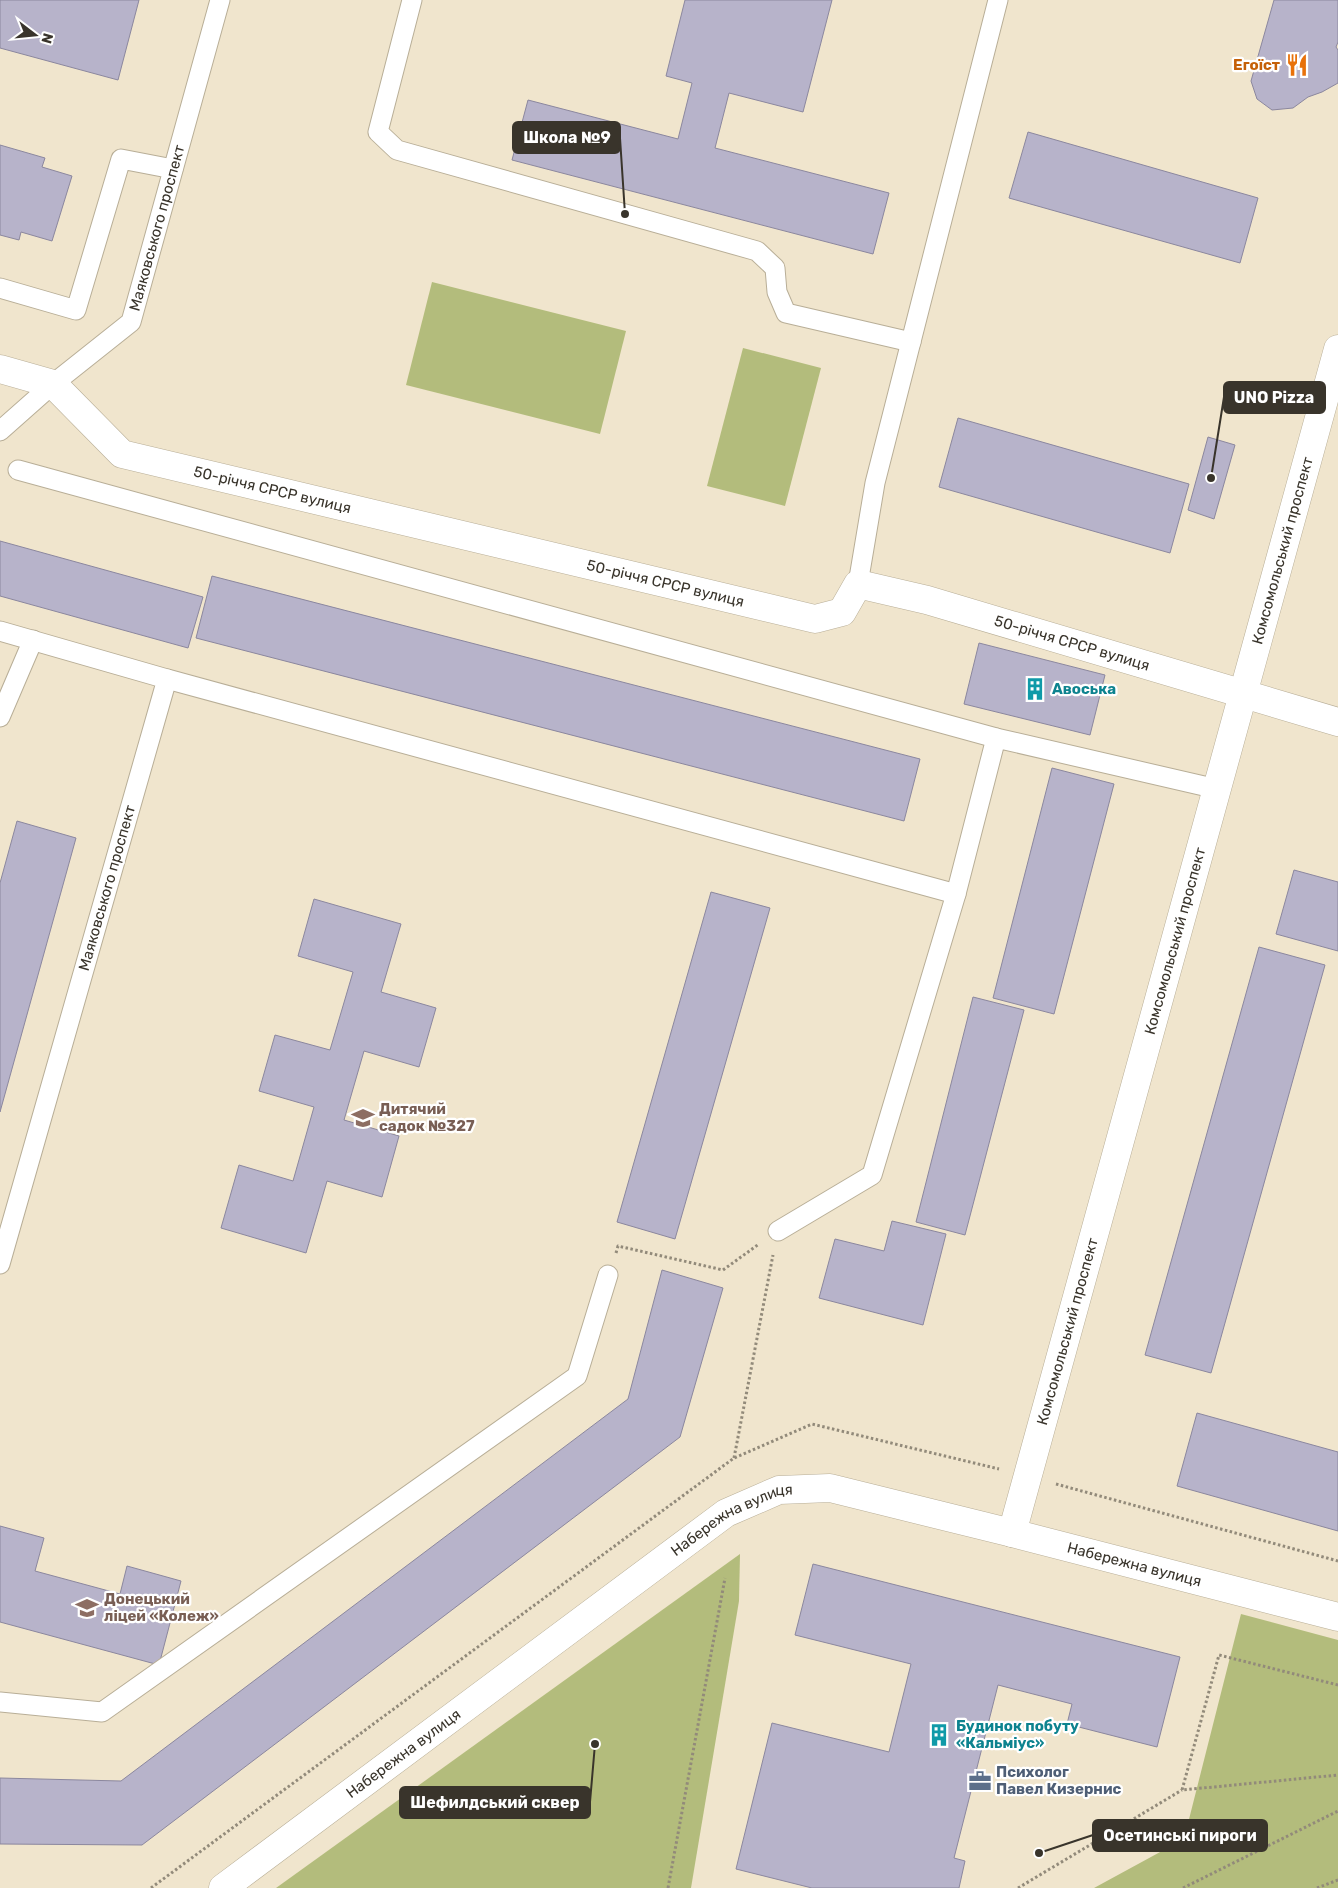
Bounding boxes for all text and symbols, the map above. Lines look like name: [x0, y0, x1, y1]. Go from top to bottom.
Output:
north arrow: [10, 10, 60, 60]
text: N: [37, 31, 57, 46]
restaurant icon: Егоїст: [1284, 52, 1310, 78]
place label: Егоїст: [1233, 56, 1281, 74]
callout: Школа №9: [513, 122, 620, 153]
text: Школа №9: [523, 128, 611, 147]
street label: Маяковського проспект: [125, 143, 189, 313]
callout: UNO Pizza: [1224, 382, 1325, 413]
text: UNO Pizza: [1234, 388, 1314, 407]
street label: Комсомольський проспект: [1248, 455, 1317, 646]
street label: 50-річчя СРСР вулиця: [192, 462, 353, 517]
street label: 50-річчя СРСР вулиця: [585, 556, 746, 611]
street label: 50-річчя СРСР вулиця: [992, 611, 1152, 675]
building icon: Авоська: [1022, 676, 1048, 702]
place label: Авоська: [1052, 680, 1116, 698]
street label: Маяковського проспект: [75, 803, 139, 973]
street label: Комсомольський проспект: [1141, 845, 1209, 1037]
place label: Дитячий садок №327: [379, 1100, 475, 1135]
school or university icon: Дитячий садок №327: [350, 1105, 376, 1131]
street label: Комсомольський проспект: [1033, 1236, 1102, 1427]
street label: Набережна вулиця: [667, 1480, 793, 1560]
street label: Набережна вулиця: [1065, 1539, 1203, 1590]
place label: Донецький ліцей «Колеж»: [104, 1590, 219, 1625]
school or university icon: Донецький ліцей «Колеж»: [74, 1595, 100, 1621]
street label: Набережна вулиця: [343, 1705, 464, 1802]
place label: Будинок побуту «Кальміус»: [956, 1717, 1079, 1752]
building icon: Будинок побуту «Кальміус»: [926, 1722, 952, 1748]
place label: Психолог Павел Кизернис: [996, 1763, 1121, 1798]
office icon: Психолог Павел Кизернис: [967, 1768, 993, 1794]
callout: Шефилдський сквер: [400, 1787, 590, 1818]
text: Шефилдський сквер: [410, 1793, 580, 1812]
callout: Осетинські пироги: [1093, 1820, 1267, 1851]
text: Осетинські пироги: [1103, 1826, 1257, 1845]

